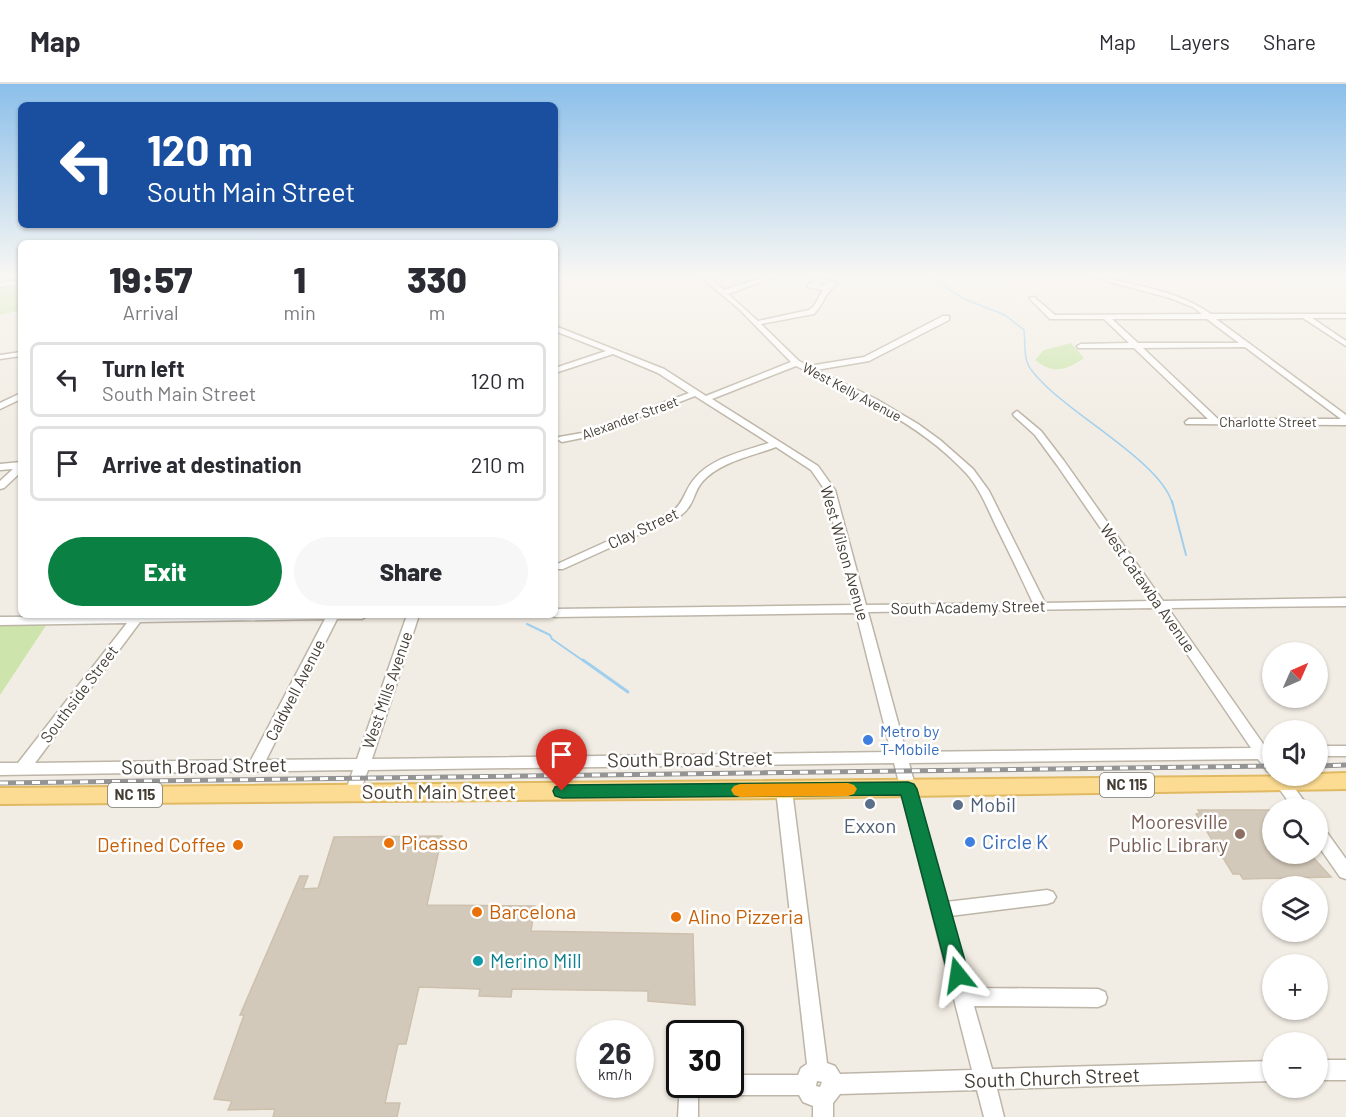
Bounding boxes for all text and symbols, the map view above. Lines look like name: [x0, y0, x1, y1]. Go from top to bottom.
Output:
text: Map: [30, 24, 81, 58]
text: Map: [1099, 29, 1136, 54]
text: Layers: [1169, 29, 1230, 54]
text: Share: [1263, 29, 1316, 54]
text: 120 m: [147, 124, 253, 174]
icon: left: [48, 126, 126, 204]
text: South Main Street: [147, 175, 355, 207]
text: 19:57: [109, 257, 192, 300]
text: 1: [293, 257, 306, 300]
text: 330: [407, 257, 467, 300]
text: Arrival: [123, 300, 179, 324]
text: min: [283, 300, 316, 324]
text: m: [429, 300, 445, 324]
text: Turn left: [102, 355, 185, 381]
street label: West Kelly Avenue: [800, 358, 905, 425]
icon: left: [51, 363, 84, 396]
text: 120 m: [470, 367, 525, 393]
text: South Main Street: [102, 381, 256, 405]
street label: Alexander Street: [579, 392, 680, 443]
street label: Charlotte Street: [1219, 413, 1317, 430]
icon: arrive: [51, 447, 84, 480]
text: Arrive at destination: [102, 451, 301, 477]
text: 210 m: [471, 451, 525, 477]
street label: West Wilson Avenue: [817, 483, 874, 622]
street label: Clay Street: [604, 503, 681, 552]
street label: West Catawba Avenue: [1097, 520, 1200, 656]
button: Exit: [48, 537, 282, 606]
button: Share: [294, 537, 528, 606]
street label: South Academy Street: [890, 596, 1046, 617]
street label: West Mills Avenue: [358, 629, 416, 751]
street label: Caldwell Avenue: [261, 636, 328, 744]
street label: Southside Street: [36, 641, 121, 746]
north arrow: [1262, 642, 1328, 708]
map controls: [1262, 642, 1328, 1098]
button: sound: [1262, 720, 1328, 786]
place label: Metro by T-Mobile: [880, 721, 940, 758]
pin: [536, 729, 587, 791]
marker: Metro by T-Mobile: [861, 733, 875, 747]
icon: arrive: [545, 738, 578, 771]
street label: South Broad Street: [607, 745, 773, 771]
street label: South Broad Street: [121, 752, 287, 778]
road number: NC 115: [1100, 773, 1154, 797]
street label: South Main Street: [362, 779, 516, 803]
road number: NC 115: [108, 783, 162, 807]
place label: Mobil: [970, 792, 1016, 816]
marker: Exxon: [863, 797, 877, 811]
marker: Mobil: [951, 798, 965, 812]
button: search: [1262, 798, 1328, 864]
place label: Mooresville Public Library: [1109, 809, 1228, 856]
place label: Exxon: [844, 813, 896, 837]
marker: Mooresville Public Library: [1233, 827, 1247, 841]
place label: Circle K: [982, 829, 1048, 853]
place label: Picasso: [401, 830, 468, 854]
place label: Defined Coffee: [97, 832, 226, 856]
marker: Circle K: [963, 835, 977, 849]
marker: Picasso: [382, 836, 396, 850]
marker: Defined Coffee: [231, 838, 245, 852]
button: layers: [1262, 876, 1328, 942]
place label: Barcelona: [489, 899, 576, 923]
place label: Alino Pizzeria: [688, 904, 803, 928]
marker: Barcelona: [470, 905, 484, 919]
marker: Alino Pizzeria: [669, 910, 683, 924]
position arrow: [926, 943, 990, 1007]
place label: Merino Mill: [490, 948, 581, 972]
marker: Merino Mill: [471, 954, 485, 968]
button: +: [1262, 954, 1328, 1020]
speed limit sign: 30: [666, 1020, 744, 1098]
button: −: [1262, 1032, 1328, 1098]
text: 26: [599, 1034, 631, 1070]
street label: South Church Street: [964, 1062, 1140, 1092]
text: km/h: [598, 1065, 632, 1083]

